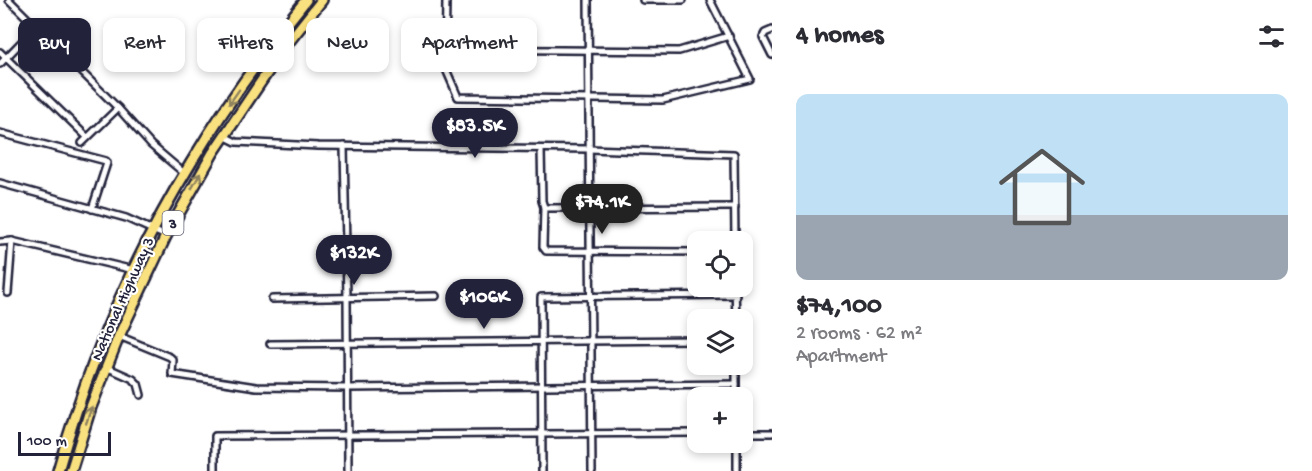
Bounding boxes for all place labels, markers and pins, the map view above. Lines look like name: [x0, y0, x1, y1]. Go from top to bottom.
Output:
pin: $83.5K: [426, 108, 524, 159]
pin: $74.1K: [553, 184, 651, 235]
pin: $132K: [312, 235, 396, 286]
pin: $106K: [442, 279, 526, 330]

